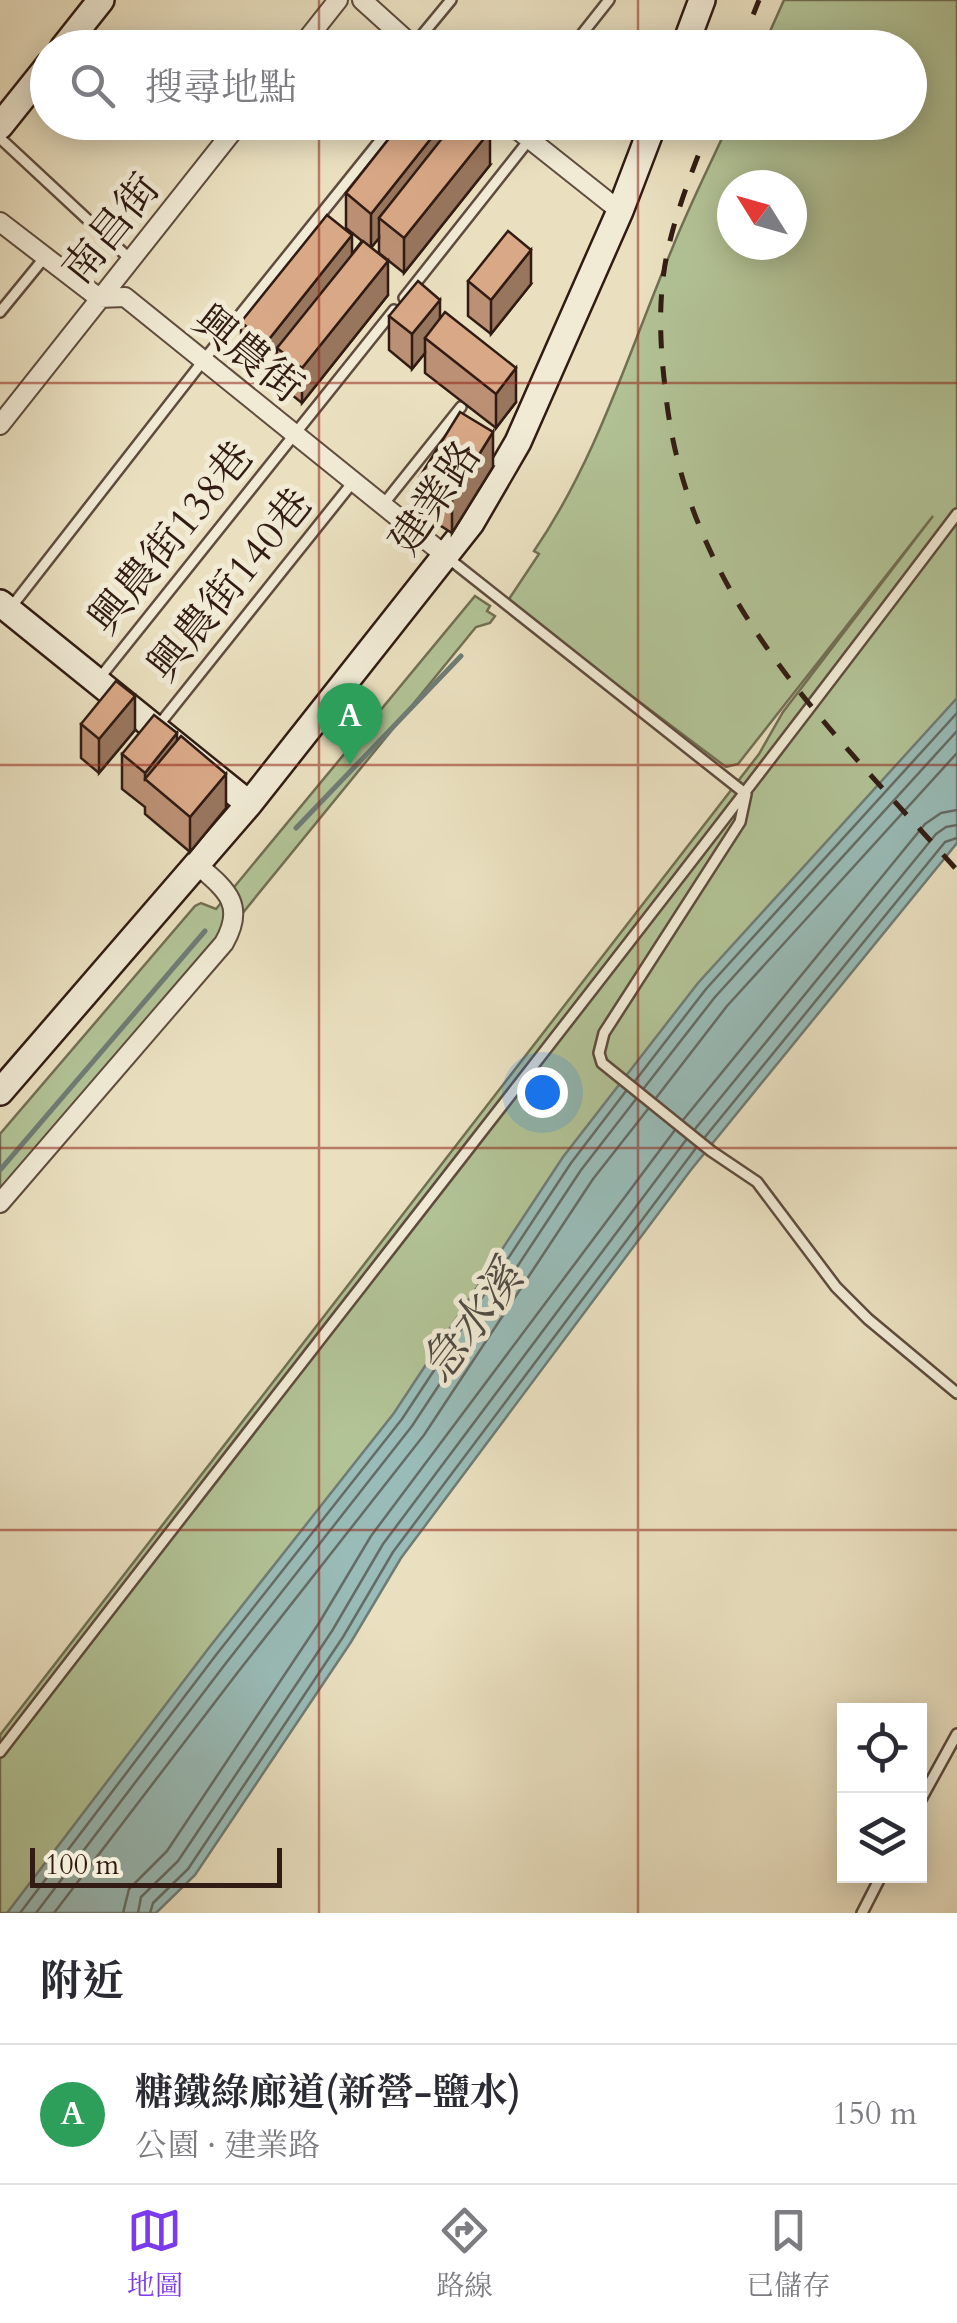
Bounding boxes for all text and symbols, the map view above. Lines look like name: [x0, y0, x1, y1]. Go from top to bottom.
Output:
search box: [30, 30, 927, 140]
icon: search: [65, 58, 120, 113]
text: 搜尋地點: [145, 62, 297, 114]
street label: 南昌街: [49, 162, 173, 296]
north arrow: [717, 170, 807, 260]
street label: 興農街: [181, 292, 315, 416]
street label: 興農街138巷: [76, 430, 266, 646]
street label: 建業路: [376, 430, 494, 566]
street label: 興農街140巷: [135, 477, 325, 693]
pin: A: [318, 682, 382, 765]
your location: [517, 1067, 568, 1118]
water label: 急水溪: [407, 1246, 540, 1394]
map controls: [837, 1703, 927, 1883]
button: locate: [837, 1703, 927, 1793]
button: layers: [837, 1793, 927, 1883]
scale bar: [30, 1843, 282, 1888]
text: 100 m: [45, 1846, 119, 1884]
text: 附近: [40, 1953, 124, 2010]
text: 糖鐵綠廊道(新營-鹽水): [135, 2067, 521, 2119]
text: A: [60, 2092, 85, 2136]
text: 150 m: [832, 2092, 917, 2136]
text: 公園 · 建業路: [135, 2124, 320, 2168]
tab: 地圖: [127, 2203, 183, 2305]
tab: 路線: [436, 2203, 492, 2305]
tab: 已儲存: [746, 2203, 830, 2305]

